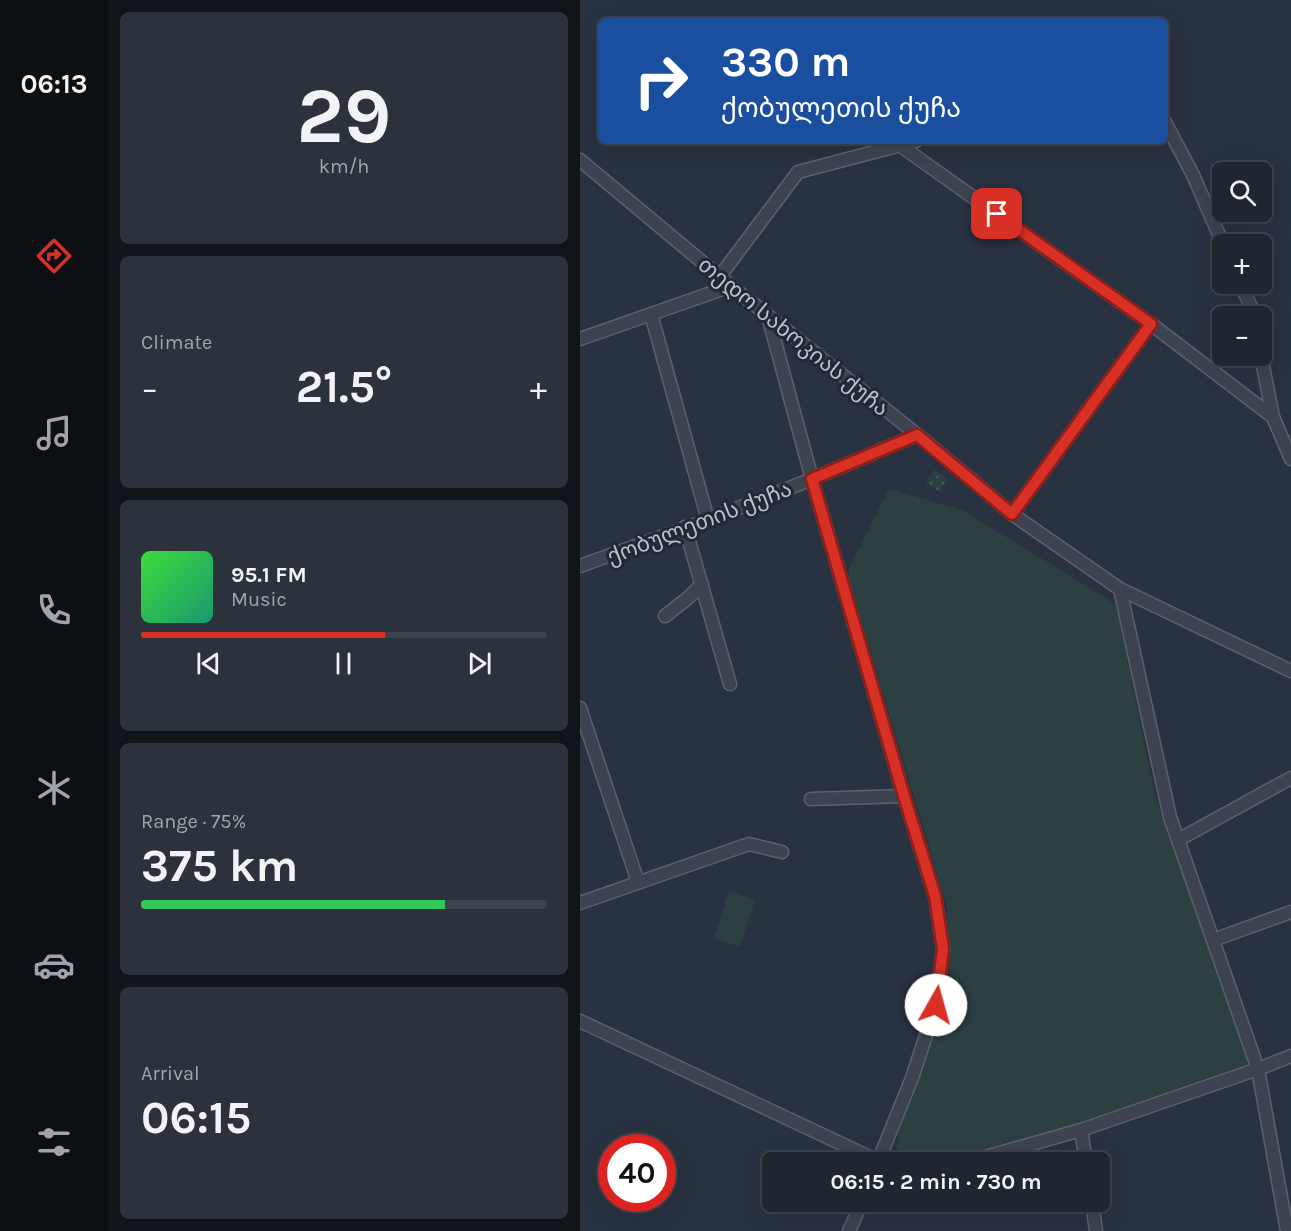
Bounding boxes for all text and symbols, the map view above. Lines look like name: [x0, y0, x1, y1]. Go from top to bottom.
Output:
text: 330 m: [721, 37, 850, 87]
icon: right: [622, 42, 700, 120]
text: 06:13: [20, 68, 88, 100]
text: 29: [297, 70, 391, 162]
text: ქობულეთის ქუჩა: [721, 92, 961, 124]
text: km/h: [319, 155, 369, 178]
map controls: [1212, 162, 1272, 366]
button: search: [1212, 162, 1272, 222]
pin: [971, 188, 1022, 239]
icon: arrive: [980, 197, 1013, 230]
button: +: [1212, 234, 1272, 294]
icon: directions: [33, 235, 75, 277]
street label: თედო სახოკიას ქუჩა: [693, 252, 894, 422]
button: −: [1212, 306, 1272, 366]
text: Climate: [141, 331, 212, 354]
text: 21.5°: [296, 361, 392, 413]
text: −: [141, 369, 158, 407]
text: +: [530, 369, 547, 407]
icon: music: [33, 412, 75, 454]
street label: ქობულეთის ქუჩა: [603, 476, 795, 570]
text: 95.1 FM: [231, 562, 307, 588]
text: Music: [231, 588, 287, 611]
icon: phone: [33, 589, 75, 631]
icon: previous: [192, 647, 225, 680]
icon: pause: [327, 647, 360, 680]
icon: next: [463, 647, 496, 680]
icon: climate: [33, 767, 75, 809]
text: Range · 75%: [141, 810, 246, 833]
text: 375 km: [141, 840, 298, 892]
icon: car: [33, 944, 75, 986]
position arrow: [904, 973, 968, 1037]
text: Arrival: [141, 1062, 200, 1085]
text: 06:15: [141, 1092, 251, 1144]
icon: filters: [33, 1121, 75, 1163]
speed limit sign: 40: [598, 1134, 676, 1212]
text: 06:15 · 2 min · 730 m: [830, 1169, 1042, 1195]

